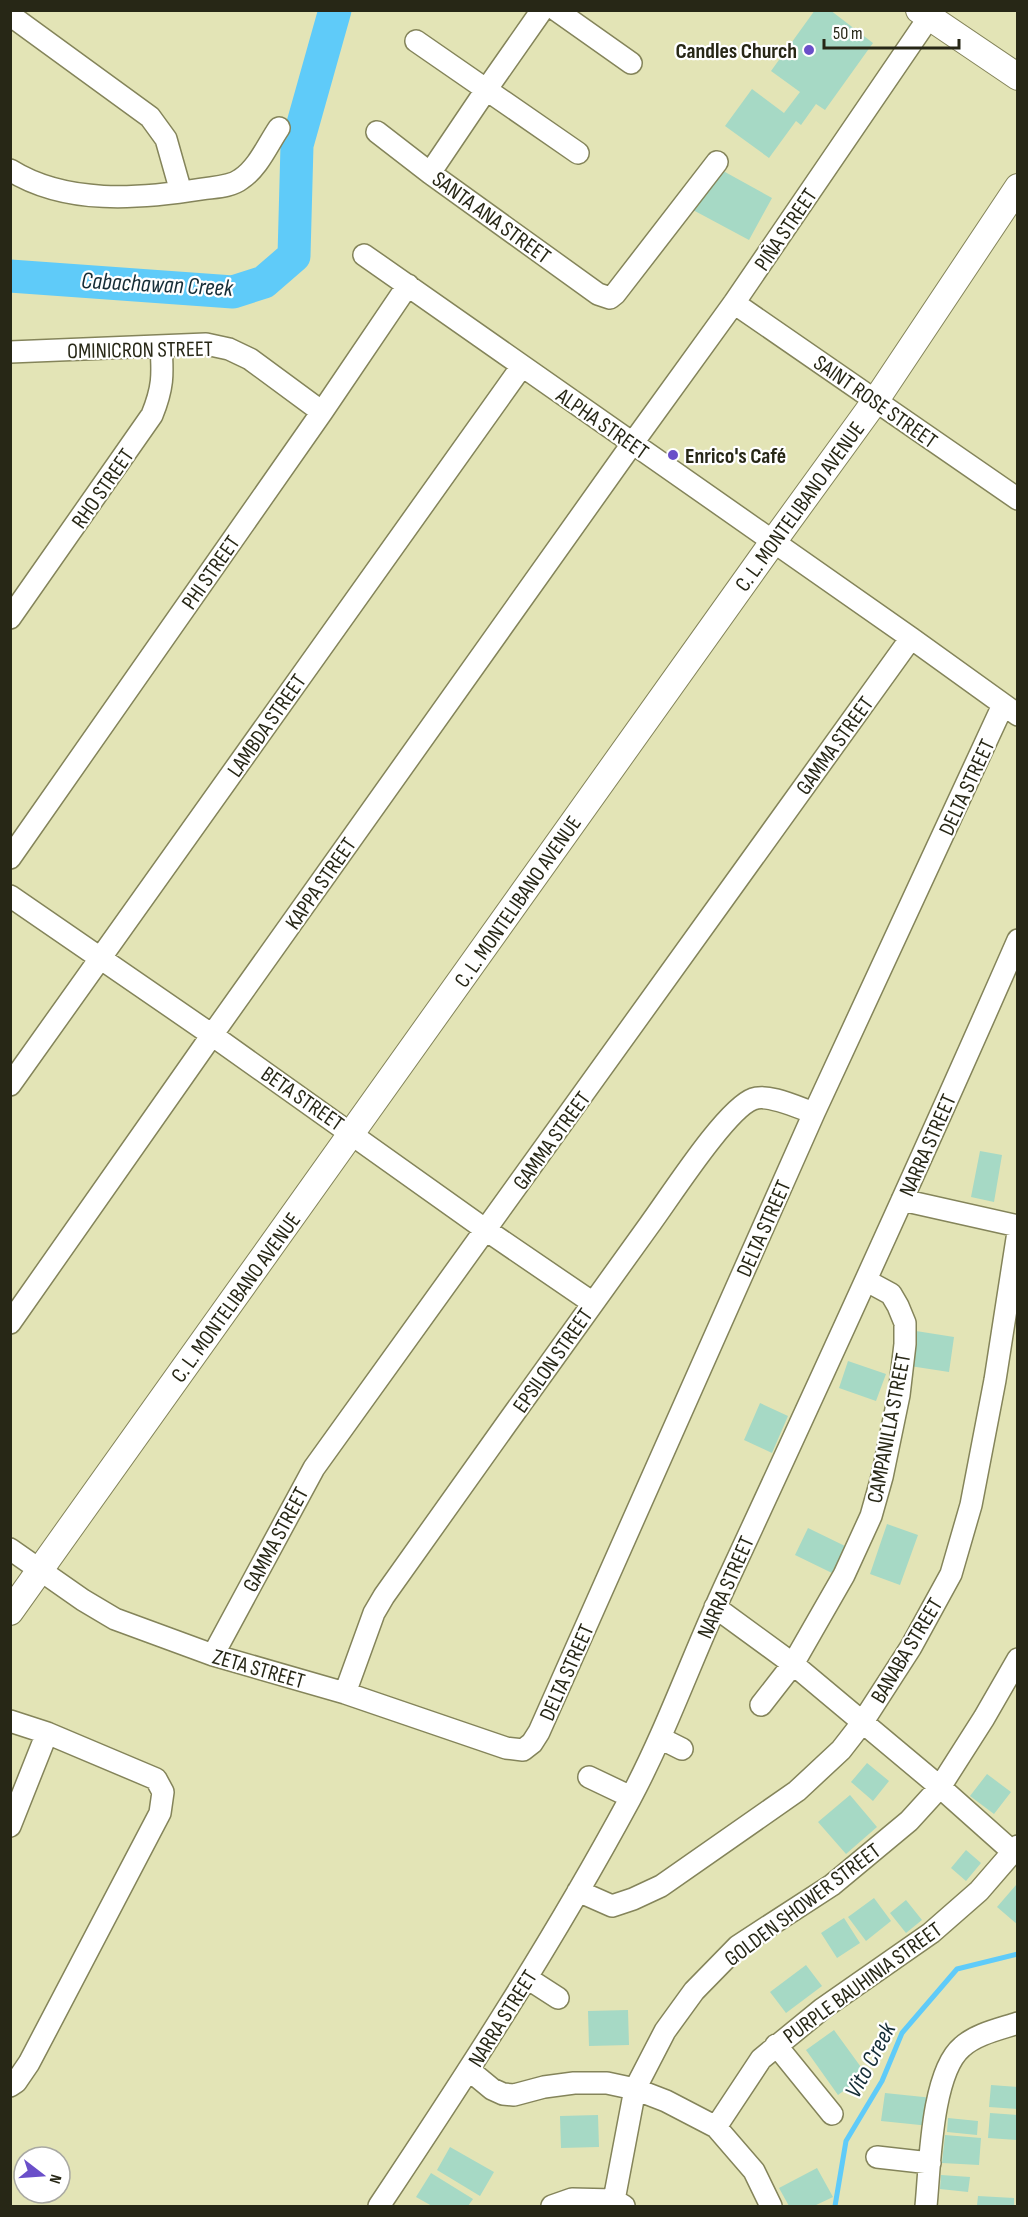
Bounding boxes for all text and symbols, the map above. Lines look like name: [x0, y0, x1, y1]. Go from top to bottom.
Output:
scale bar: [824, 12, 959, 50]
text: 50 m: [833, 23, 863, 44]
place label: Candles Church: [675, 38, 797, 65]
marker: Candles Church: [802, 43, 816, 57]
street label: SANTA ANA STREET: [427, 166, 556, 270]
street label: PIÑA STREET: [749, 184, 824, 276]
water label: Cabachawan Creek: [80, 266, 235, 303]
street label: OMINICRON STREET: [67, 336, 213, 365]
street label: SAINT ROSE STREET: [808, 350, 942, 455]
street label: ALPHA STREET: [550, 382, 653, 466]
street label: C. L. MONTELIBANO AVENUE: [730, 417, 871, 597]
place label: Enrico's Café: [685, 443, 786, 470]
street label: RHO STREET: [66, 444, 140, 534]
marker: Enrico's Café: [666, 448, 680, 462]
street label: PHI STREET: [176, 531, 246, 615]
street label: LAMBDA STREET: [222, 669, 313, 783]
street label: GAMMA STREET: [791, 691, 880, 800]
street label: DELTA STREET: [933, 735, 1001, 840]
street label: C. L. MONTELIBANO AVENUE: [449, 811, 588, 993]
street label: KAPPA STREET: [280, 833, 363, 935]
street label: BETA STREET: [255, 1061, 349, 1138]
street label: GAMMA STREET: [508, 1086, 597, 1195]
street label: NARRA STREET: [894, 1090, 963, 1201]
street label: DELTA STREET: [731, 1176, 798, 1281]
street label: C. L. MONTELIBANO AVENUE: [166, 1208, 307, 1388]
street label: EPSILON STREET: [507, 1304, 599, 1418]
street label: CAMPANILLA STREET: [862, 1351, 917, 1505]
street label: GAMMA STREET: [237, 1483, 315, 1597]
street label: NARRA STREET: [692, 1532, 761, 1643]
street label: BANABA STREET: [865, 1593, 949, 1708]
street label: DELTA STREET: [534, 1620, 601, 1725]
street label: ZETA STREET: [209, 1643, 308, 1695]
street label: GOLDEN SHOWER STREET: [720, 1838, 886, 1973]
street label: PURPLE BAUHINIA STREET: [778, 1916, 948, 2050]
street label: NARRA STREET: [463, 1965, 544, 2072]
water label: Vito Creek: [839, 2017, 903, 2103]
north arrow: [12, 2145, 72, 2205]
text: N: [45, 2172, 65, 2186]

